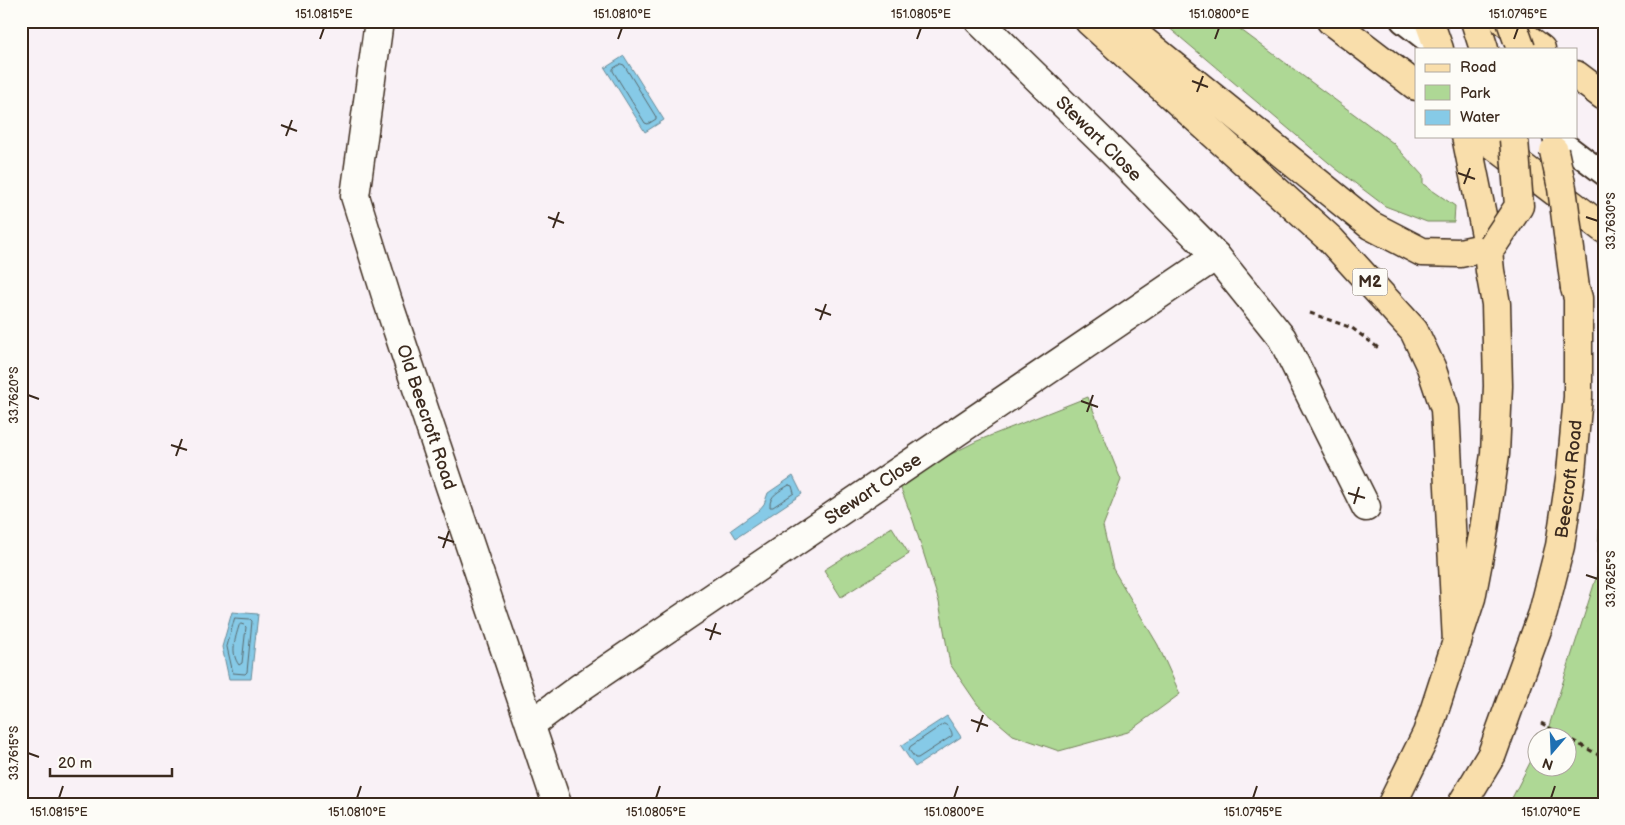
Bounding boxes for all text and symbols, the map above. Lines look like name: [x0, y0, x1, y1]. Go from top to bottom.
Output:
text: 151.0815°E: [295, 7, 353, 22]
text: 151.0810°E: [593, 7, 651, 22]
text: 151.0805°E: [891, 7, 951, 22]
text: 151.0800°E: [1189, 7, 1249, 22]
text: 151.0795°E: [1489, 7, 1547, 22]
legend: [1415, 48, 1578, 138]
text: Road: [1460, 58, 1496, 77]
text: Park: [1460, 84, 1491, 103]
street label: Stewart Close: [1052, 92, 1147, 186]
text: Water: [1460, 108, 1500, 127]
text: 33.7630°S: [1604, 192, 1619, 250]
road number: M2: [1352, 268, 1388, 296]
street label: Old Beecroft Road: [393, 342, 461, 492]
text: 33.7620°S: [7, 366, 22, 424]
street label: Beecroft Road: [1551, 419, 1586, 540]
street label: Stewart Close: [821, 448, 926, 529]
text: 33.7625°S: [1604, 551, 1619, 607]
text: 33.7615°S: [7, 726, 22, 780]
north arrow: [1528, 728, 1578, 778]
scale bar: [50, 745, 172, 777]
text: 20 m: [58, 754, 92, 773]
text: N: [1540, 754, 1556, 774]
text: 151.0815°E: [30, 805, 88, 820]
text: 151.0810°E: [328, 805, 386, 820]
text: 151.0805°E: [626, 805, 686, 820]
text: 151.0800°E: [924, 805, 984, 820]
text: 151.0795°E: [1224, 805, 1282, 820]
text: 151.0790°E: [1522, 805, 1581, 820]

